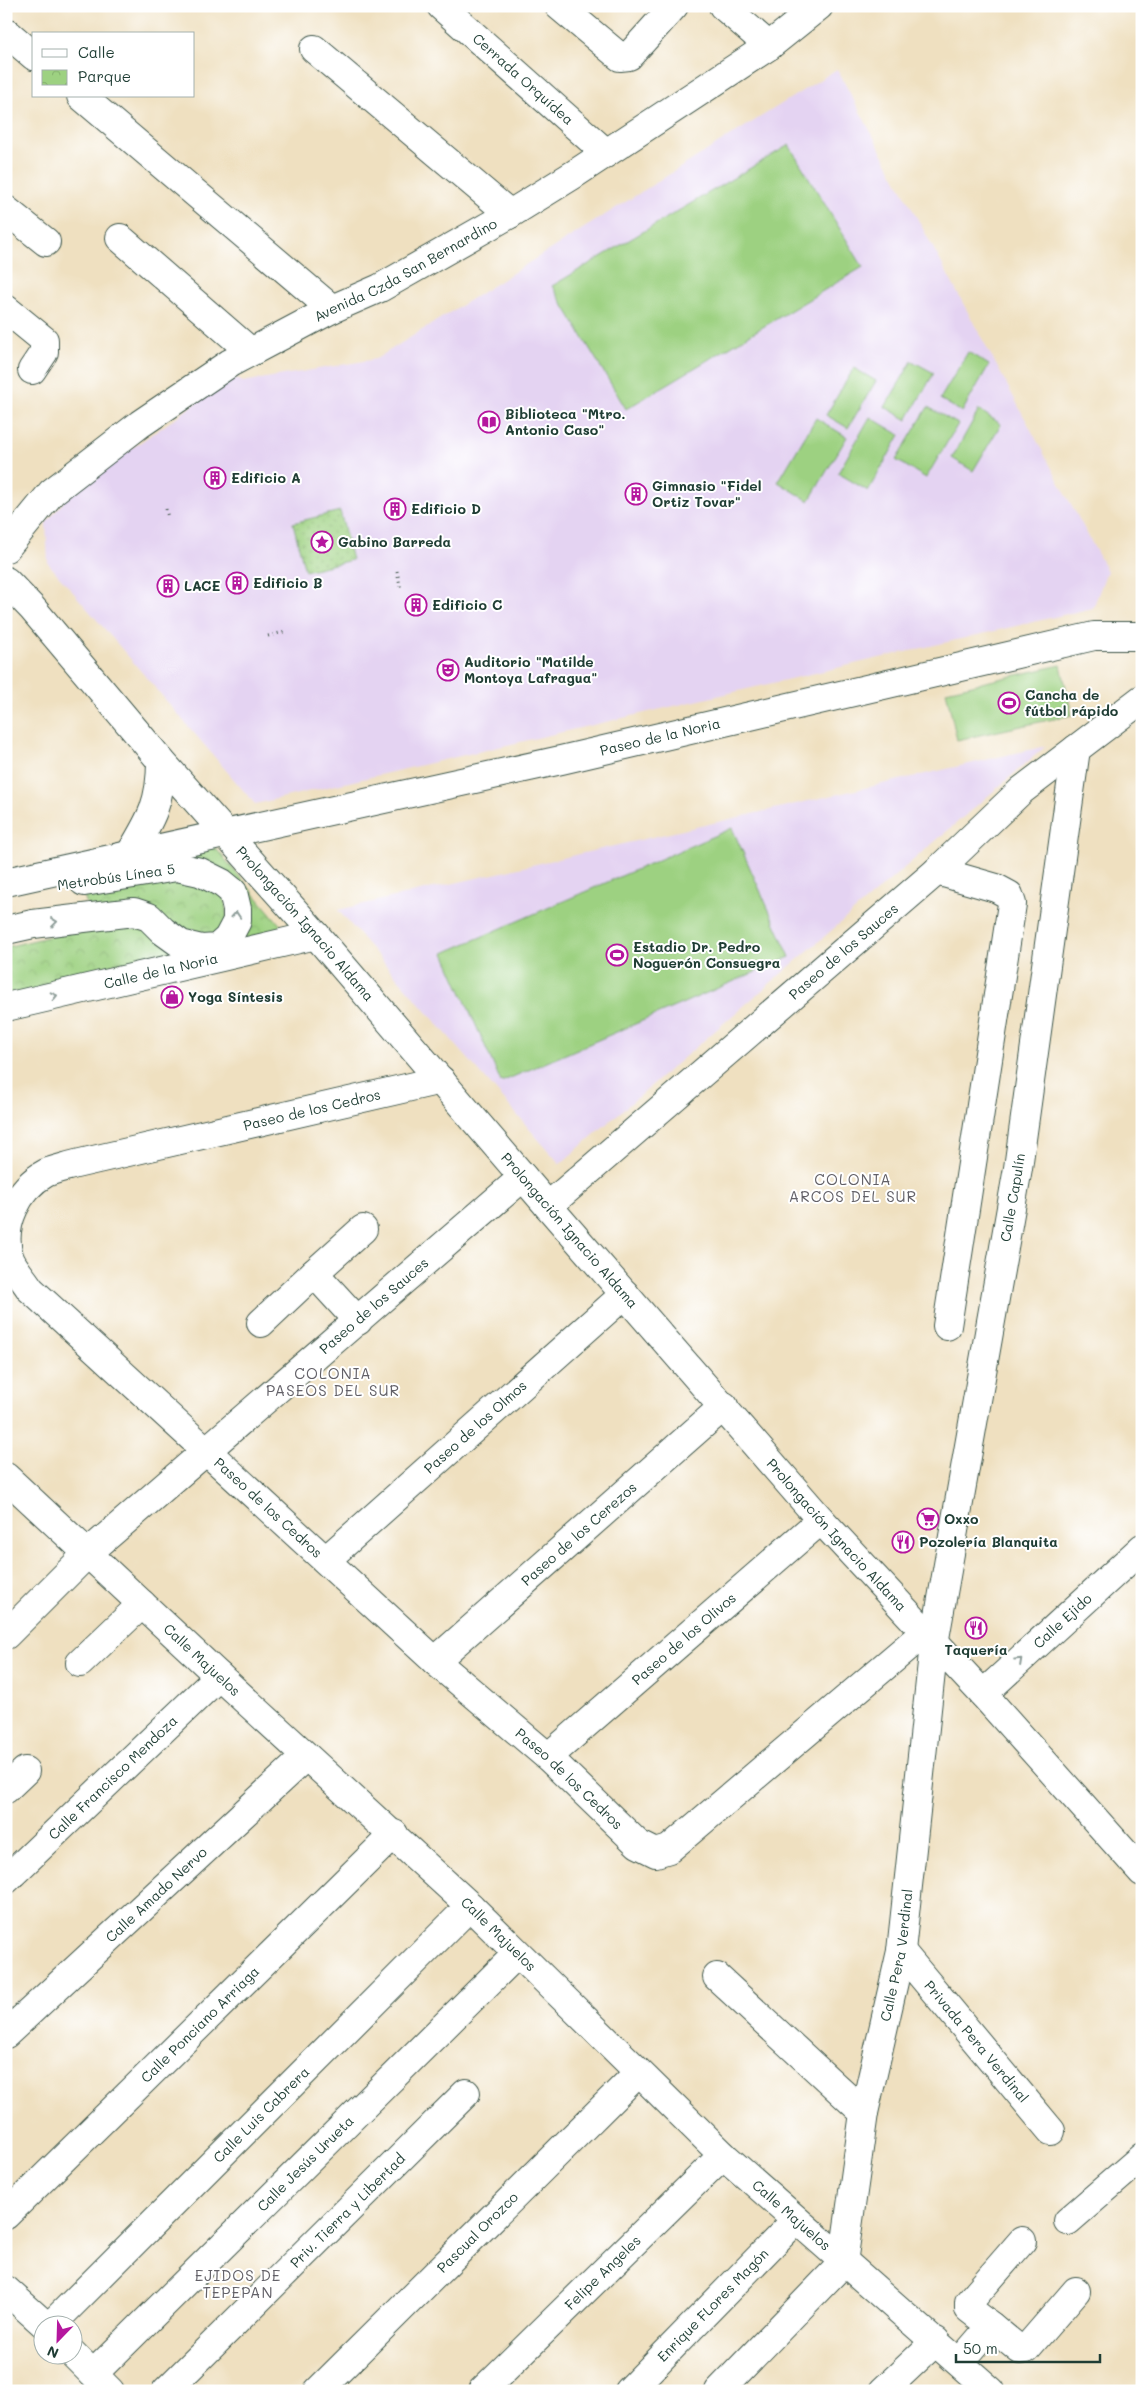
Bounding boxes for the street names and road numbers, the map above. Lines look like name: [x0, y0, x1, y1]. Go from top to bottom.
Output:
street label: Cerrada Orquídea: [469, 29, 578, 129]
street label: Avenida Czda San Bernardino: [310, 213, 500, 326]
street label: Paseo de la Noria: [598, 713, 722, 760]
street label: Prolongación Ignacio Aldama: [232, 842, 379, 1005]
street label: Metrobús Línea 5: [56, 859, 176, 894]
street label: Paseo de los Sauces: [784, 899, 902, 1004]
street label: Calle de la Noria: [102, 948, 220, 993]
street label: Paseo de los Cedros: [241, 1084, 382, 1135]
street label: Prolongación Ignacio Aldama: [497, 1148, 643, 1312]
street label: Calle Capulín: [995, 1152, 1029, 1243]
street label: Paseo de los Sauces: [315, 1253, 432, 1358]
street label: Paseo de los Olmos: [420, 1376, 531, 1478]
street label: Paseo de los Cedros: [210, 1453, 327, 1562]
street label: Prolongación Ignacio Aldama: [763, 1454, 911, 1615]
street label: Paseo de los Cerezos: [517, 1477, 640, 1590]
street label: Paseo de los Olivos: [627, 1588, 740, 1689]
street label: Calle Ejido: [1029, 1589, 1096, 1652]
street label: Calle Majuelos: [160, 1619, 245, 1700]
street label: Calle Francisco Mendoza: [44, 1711, 181, 1844]
street label: Paseo de los Cedros: [512, 1723, 627, 1833]
street label: Calle Amado Nervo: [101, 1842, 211, 1946]
street label: Calle Pera Verdinal: [875, 1888, 917, 2023]
street label: Calle Majuelos: [457, 1892, 541, 1975]
street label: Calle Ponciano Arriaga: [136, 1962, 263, 2087]
street label: Privada Pera Verdinal: [920, 1976, 1033, 2106]
street label: Calle Luis Cabrera: [209, 2062, 313, 2167]
street label: Calle Jesús Urueta: [253, 2111, 357, 2215]
street label: Priv. Tierra y Libertad: [286, 2149, 409, 2272]
street label: Calle Majuelos: [748, 2175, 835, 2255]
street label: Pascual Orozco: [432, 2187, 522, 2277]
street label: Felipe Angeles: [560, 2231, 645, 2314]
street label: Enrique FLores Magón: [653, 2244, 772, 2366]

